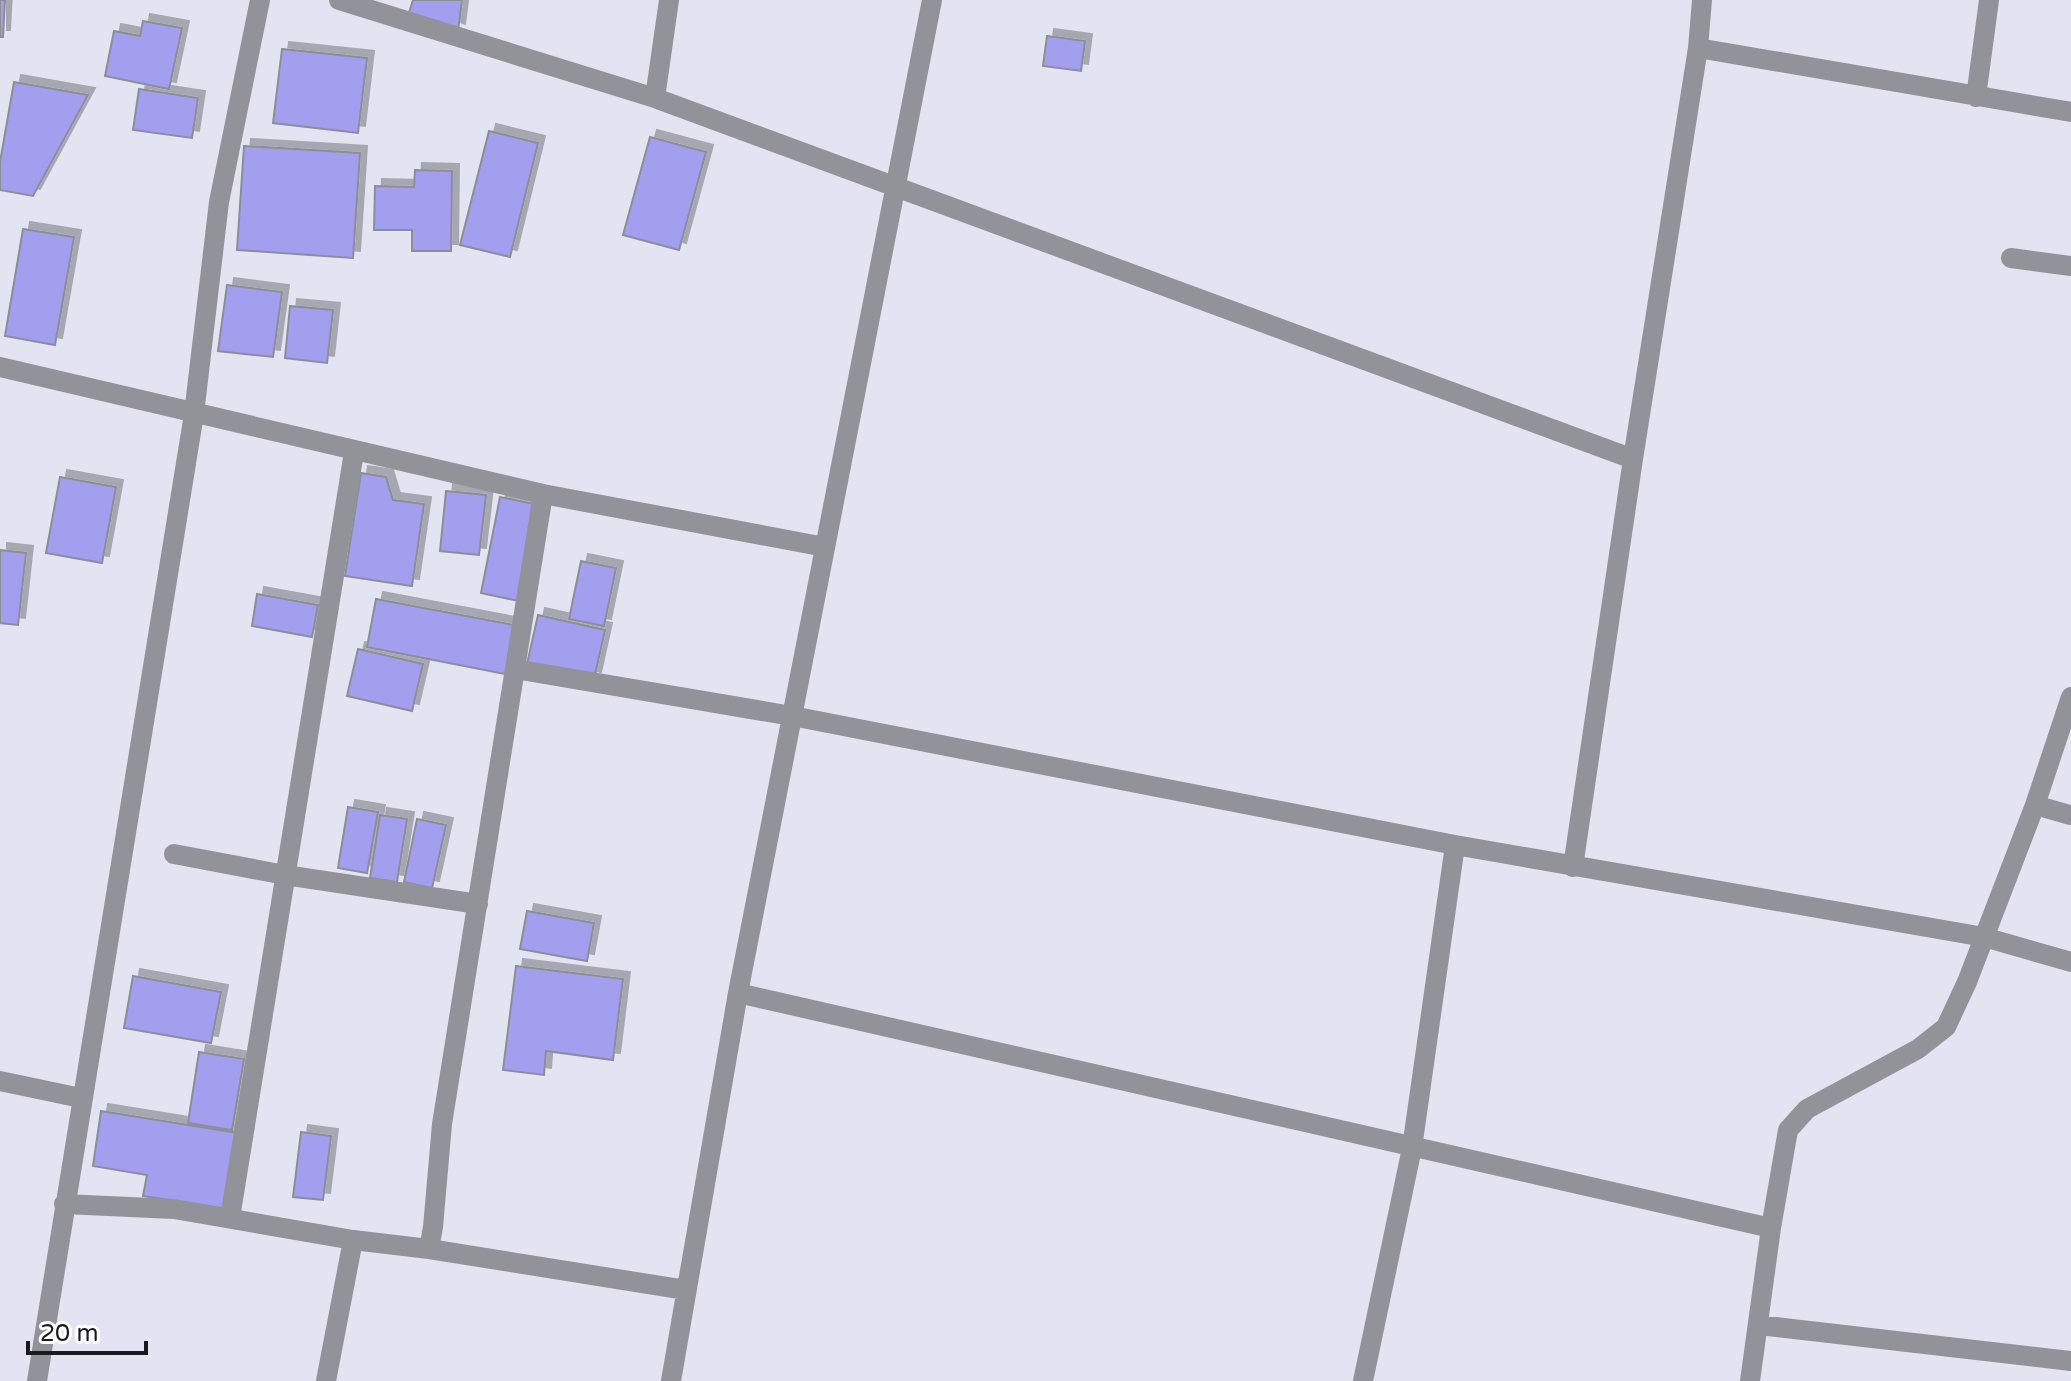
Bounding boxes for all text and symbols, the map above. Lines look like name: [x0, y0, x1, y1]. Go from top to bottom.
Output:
scale bar: [28, 1305, 146, 1355]
text: 20 m: [40, 1319, 98, 1348]

